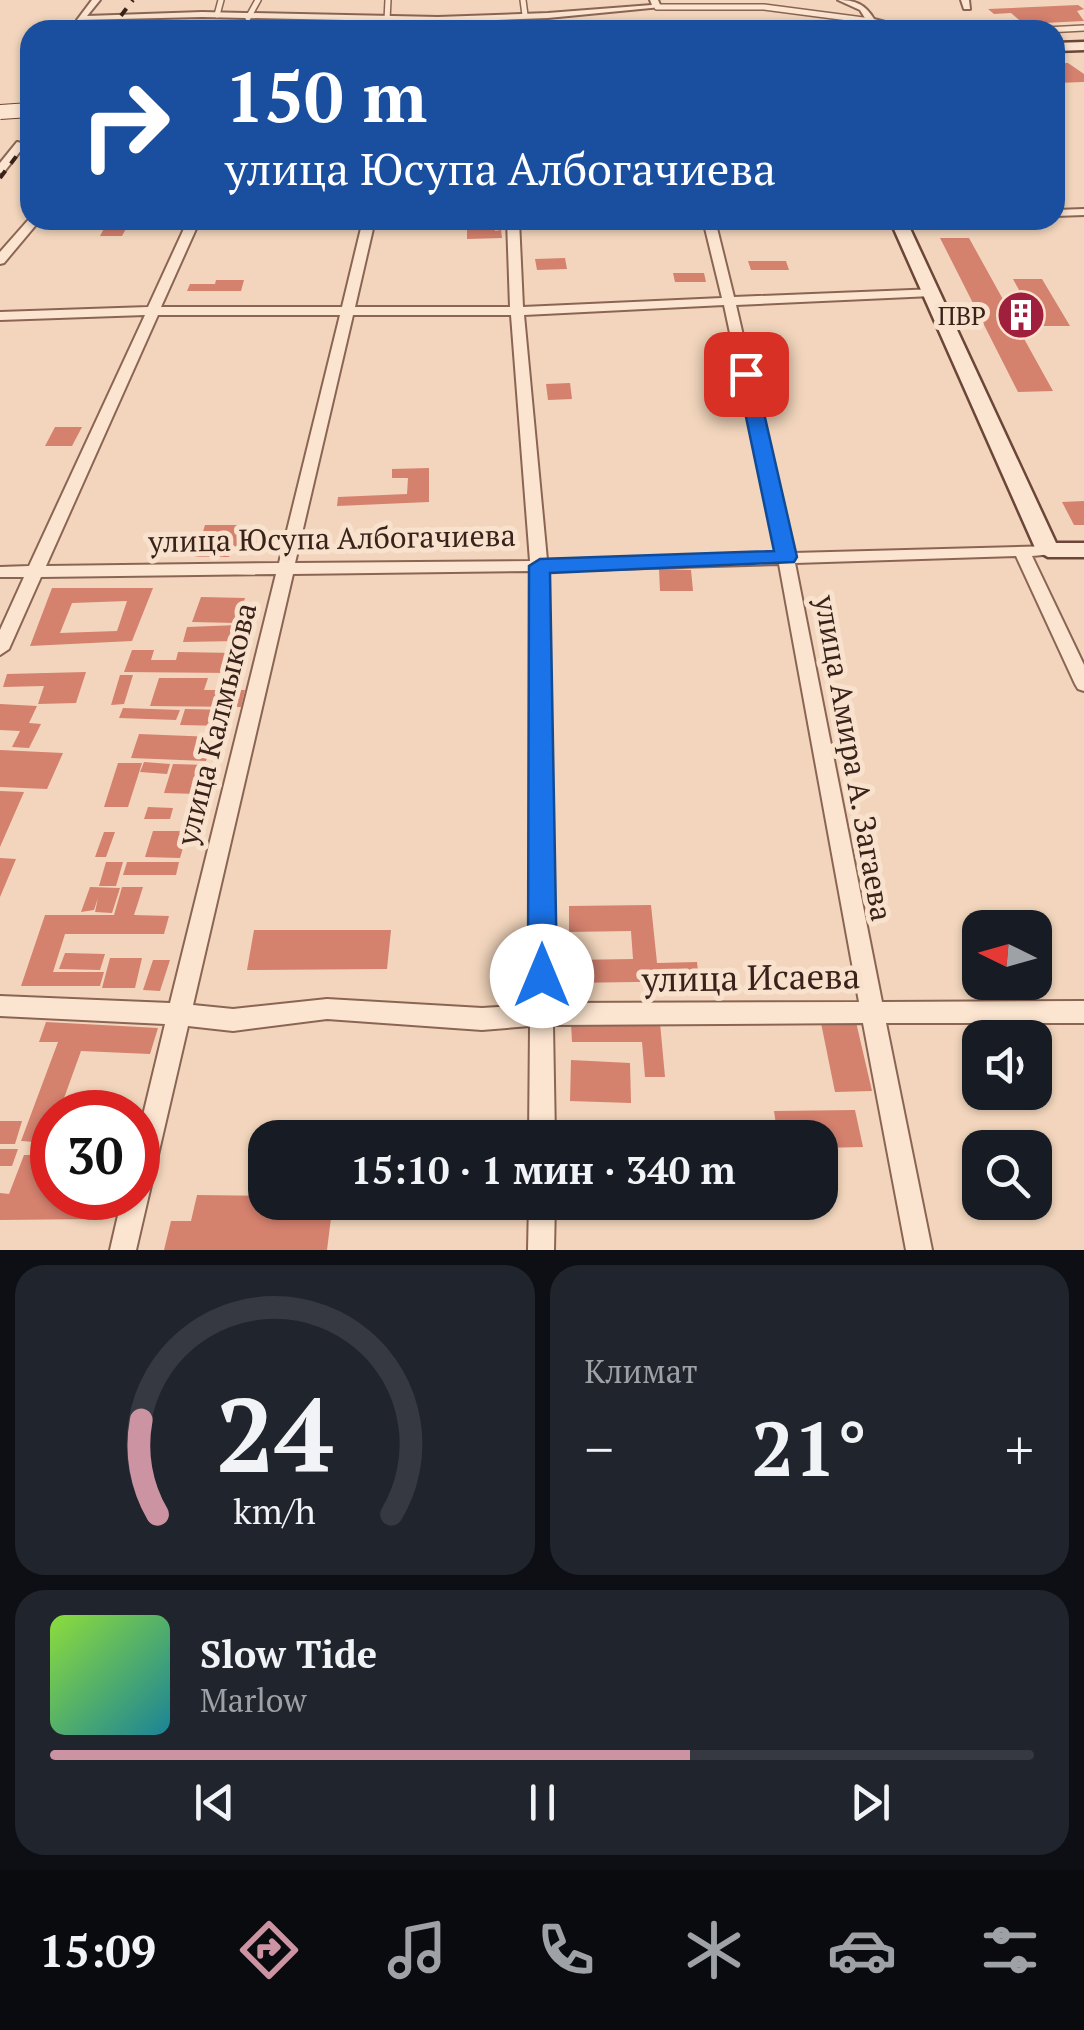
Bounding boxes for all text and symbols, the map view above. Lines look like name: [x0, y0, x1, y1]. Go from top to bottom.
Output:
text: 150 m: [225, 49, 427, 142]
icon: right: [60, 60, 190, 190]
text: улица Юсупа Албогачиева: [225, 138, 776, 198]
building icon: ПВР: [995, 289, 1047, 341]
place label: ПВР: [938, 299, 986, 332]
pin: [704, 332, 789, 417]
icon: arrive: [719, 347, 774, 402]
street label: улица Юсупа Албогачиева: [147, 515, 516, 561]
street label: улица Амира А. Загаева: [805, 591, 902, 924]
street label: улица Калмыкова: [166, 599, 265, 850]
north arrow: [962, 910, 1052, 1000]
map controls: [962, 910, 1052, 1220]
position arrow: [490, 924, 594, 1028]
street label: улица Исаева: [640, 952, 861, 1002]
button: sound: [962, 1020, 1052, 1110]
speed limit sign: 30: [30, 1090, 160, 1220]
button: search: [962, 1130, 1052, 1220]
text: 15:10 · 1 мин · 340 m: [350, 1145, 736, 1195]
text: Климат: [585, 1350, 698, 1392]
text: 24: [216, 1364, 334, 1502]
text: 21°: [751, 1398, 867, 1497]
text: −: [585, 1412, 614, 1485]
text: +: [1005, 1412, 1034, 1485]
text: km/h: [233, 1487, 316, 1534]
text: Slow Tide: [200, 1629, 377, 1679]
text: Marlow: [200, 1679, 306, 1721]
icon: previous: [187, 1775, 242, 1830]
icon: pause: [515, 1775, 570, 1830]
icon: next: [843, 1775, 898, 1830]
icon: directions: [234, 1915, 304, 1985]
icon: music: [382, 1915, 452, 1985]
icon: phone: [531, 1915, 601, 1985]
icon: climate: [679, 1915, 749, 1985]
icon: car: [827, 1915, 897, 1985]
icon: filters: [975, 1915, 1045, 1985]
text: 15:09: [39, 1920, 156, 1980]

